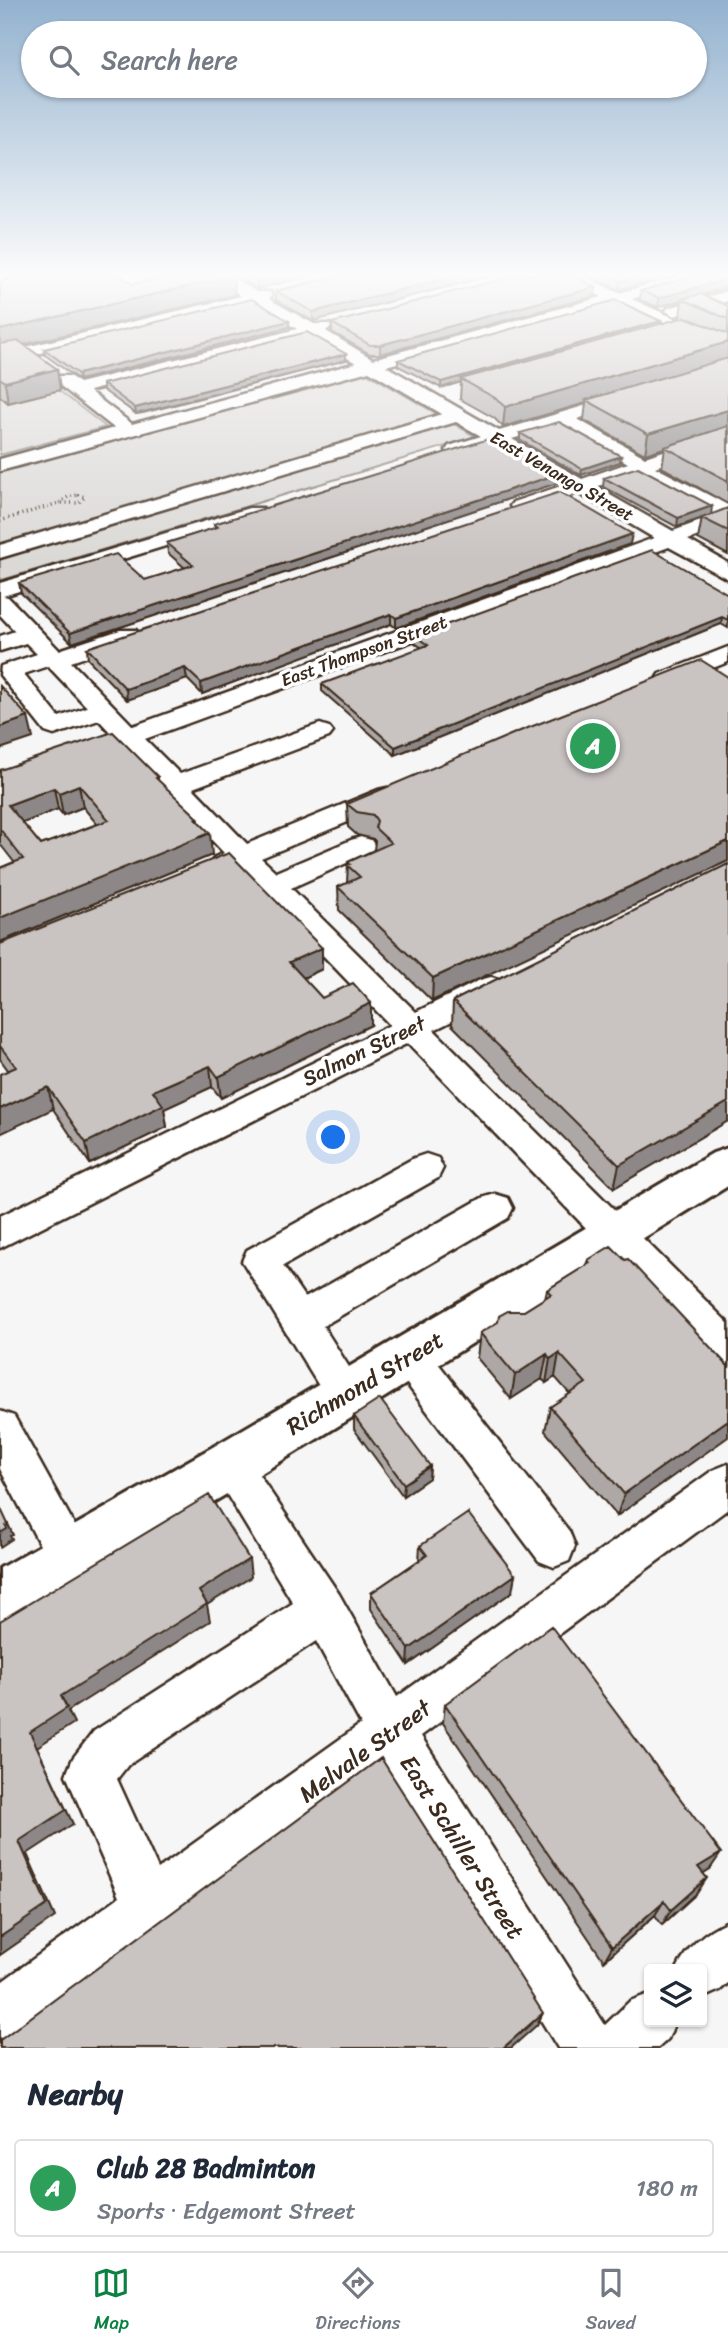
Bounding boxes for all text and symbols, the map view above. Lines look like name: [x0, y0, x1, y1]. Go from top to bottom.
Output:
search box: [21, 21, 707, 98]
text: Search here: [101, 37, 238, 83]
icon: search: [45, 41, 83, 79]
street label: East Venango Street: [484, 422, 640, 530]
street label: East Thompson Street: [276, 606, 452, 696]
pin: A: [570, 720, 616, 772]
street label: Salmon Street: [296, 1004, 434, 1097]
your location: [316, 1120, 350, 1154]
street label: Richmond Street: [278, 1319, 452, 1447]
street label: Melvale Street: [289, 1687, 442, 1814]
street label: East Schiller Street: [388, 1746, 536, 1948]
map controls: [644, 1964, 707, 2027]
button: layers: [644, 1964, 707, 2027]
text: Nearby: [28, 2067, 123, 2121]
text: Club 28 Badminton: [97, 2145, 315, 2191]
text: A: [45, 2168, 61, 2209]
text: 180 m: [636, 2168, 698, 2209]
text: Sports · Edgemont Street: [97, 2191, 356, 2232]
tab: Map: [92, 2264, 130, 2339]
tab: Directions: [315, 2264, 401, 2339]
tab: Saved: [585, 2264, 636, 2339]

